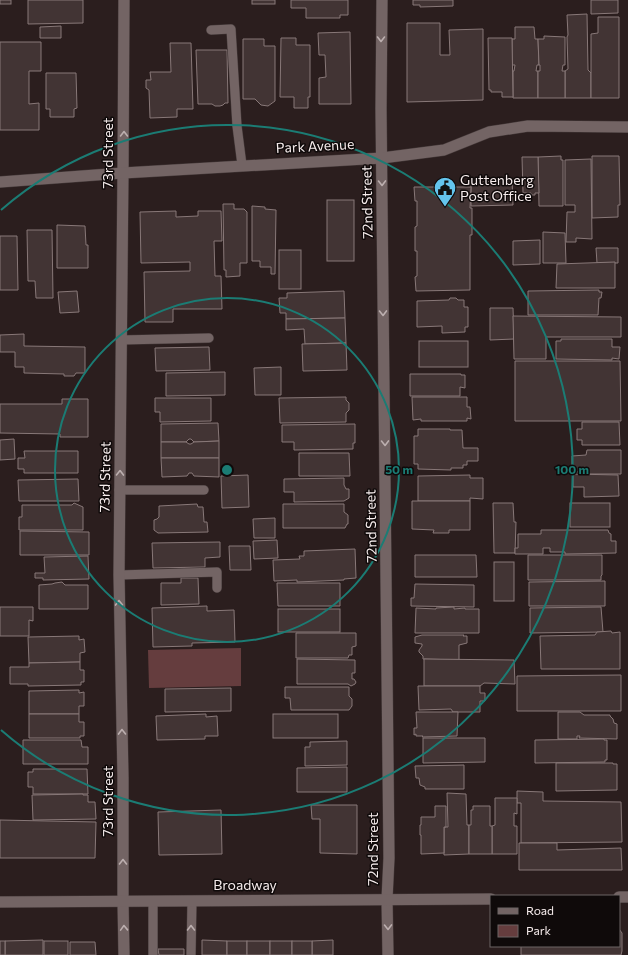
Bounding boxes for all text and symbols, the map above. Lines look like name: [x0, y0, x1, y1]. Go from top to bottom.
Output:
one-way arrow: [377, 36, 386, 42]
street label: 73rd Street: [99, 117, 116, 189]
one-way arrow: [119, 131, 128, 137]
street label: Park Avenue: [275, 135, 355, 156]
street label: 72nd Street: [357, 165, 376, 239]
place label: Guttenberg Post Office: [460, 171, 534, 204]
public building icon: Guttenberg Post Office: [432, 175, 458, 208]
one-way arrow: [378, 180, 386, 186]
one-way arrow: [379, 310, 388, 316]
one-way arrow: [381, 440, 389, 446]
street label: 73rd Street: [95, 441, 114, 513]
text: 50 m: [385, 462, 413, 476]
text: 100 m: [555, 462, 589, 476]
centre of rings: [220, 463, 234, 477]
one-way arrow: [116, 470, 124, 476]
street label: 72nd Street: [361, 489, 380, 563]
one-way arrow: [115, 600, 124, 606]
one-way arrow: [118, 729, 126, 735]
street label: 73rd Street: [99, 765, 116, 837]
street label: 72nd Street: [364, 812, 381, 886]
one-way arrow: [119, 859, 127, 865]
street label: Broadway: [213, 876, 277, 893]
legend: [490, 895, 620, 947]
text: Road: [526, 903, 554, 917]
text: Park: [526, 923, 552, 937]
one-way arrow: [383, 924, 392, 930]
one-way arrow: [119, 925, 128, 931]
one-way arrow: [187, 925, 195, 931]

